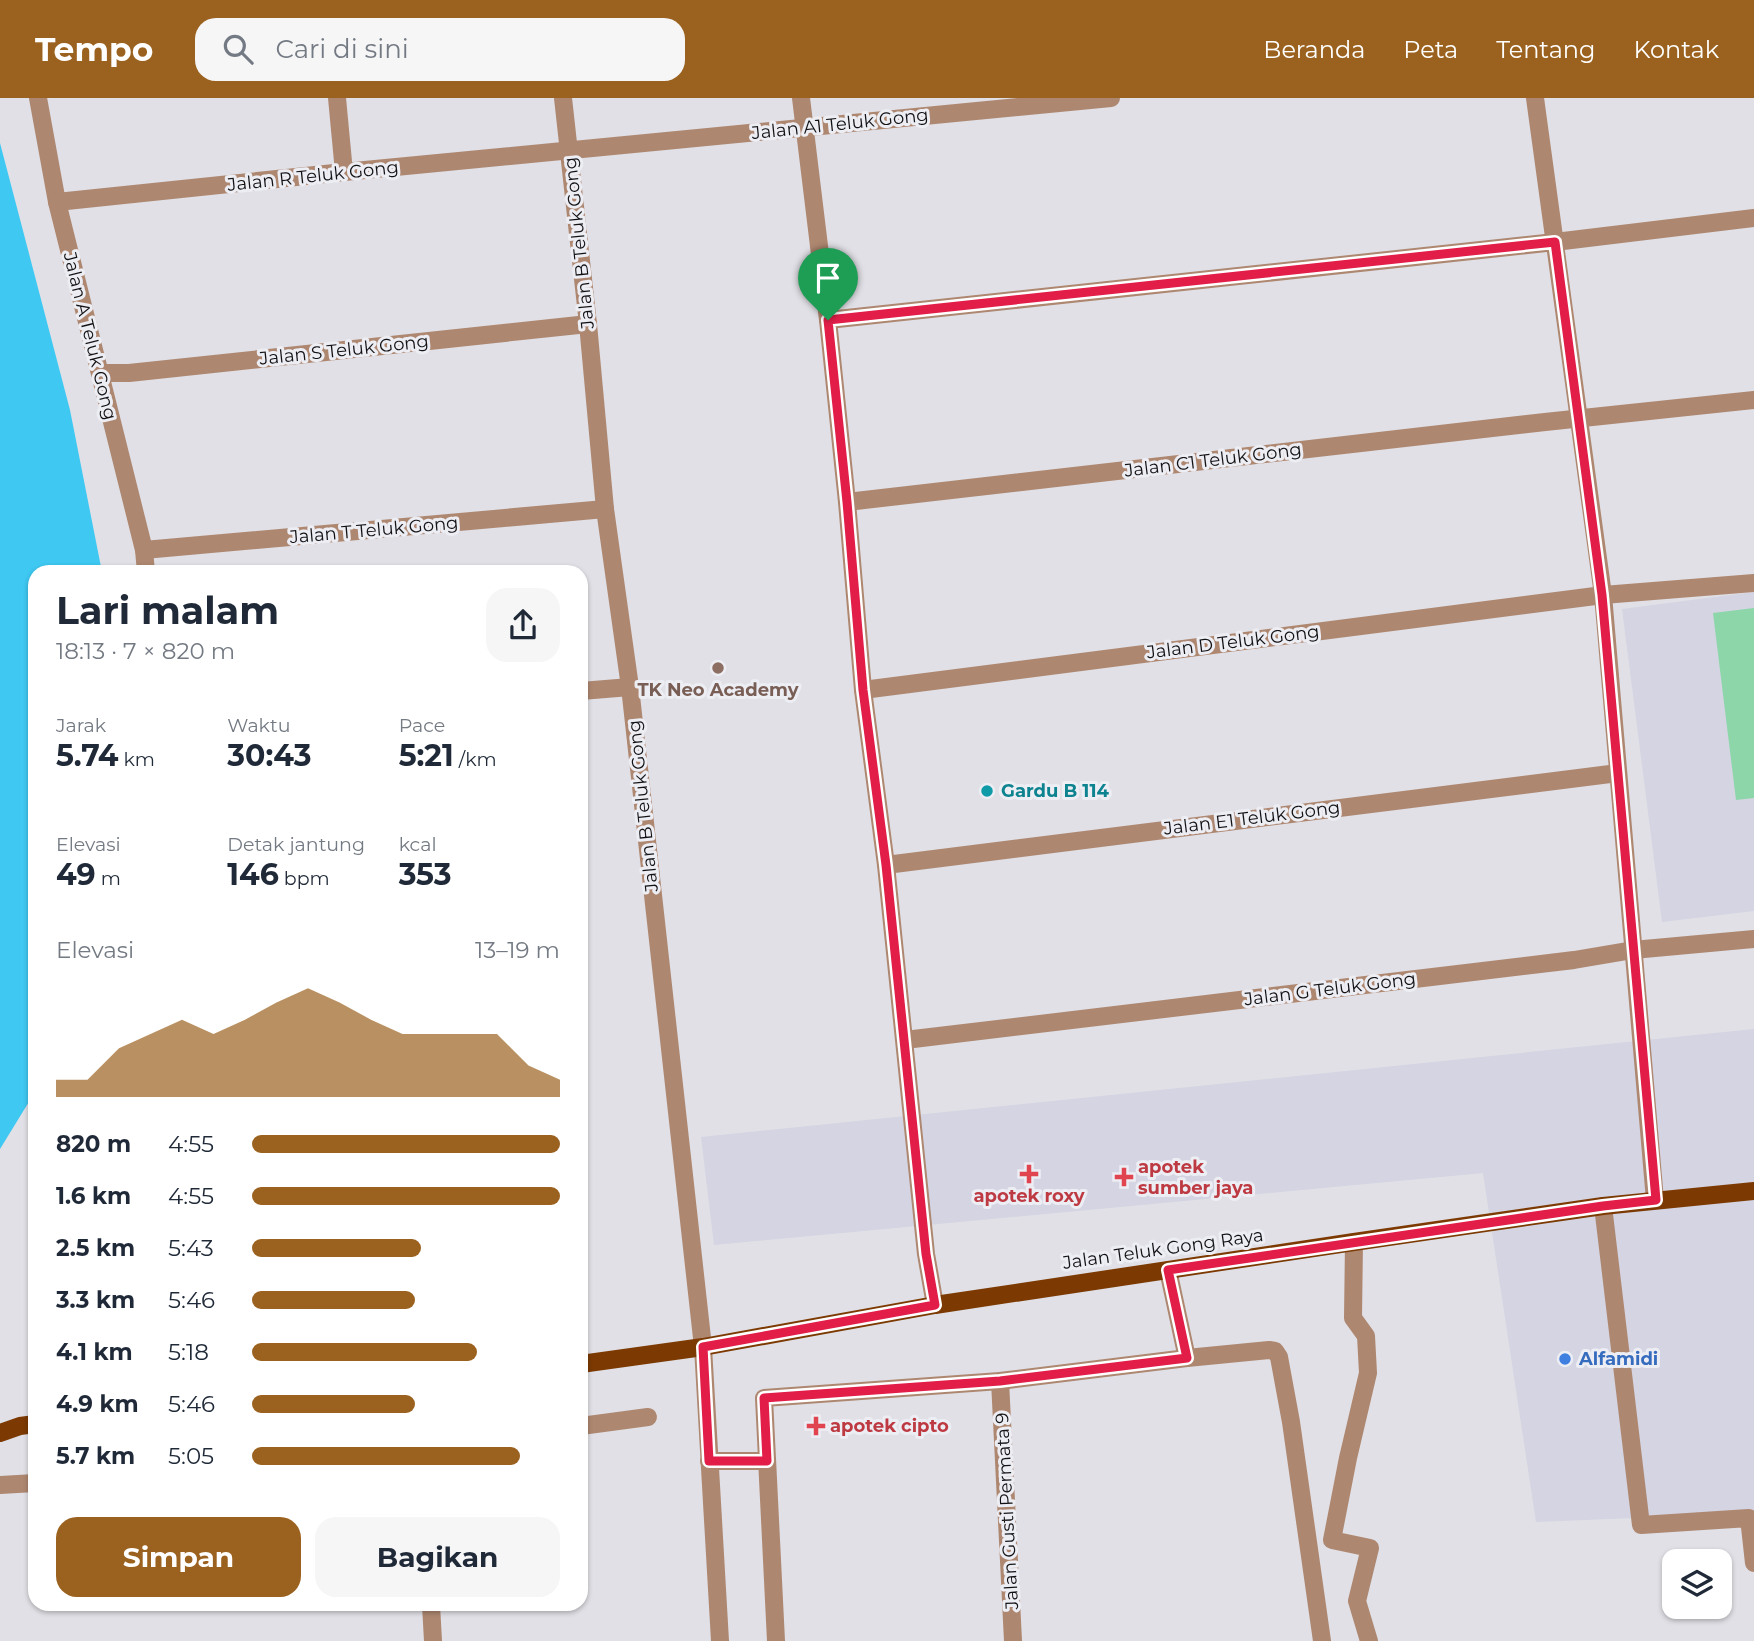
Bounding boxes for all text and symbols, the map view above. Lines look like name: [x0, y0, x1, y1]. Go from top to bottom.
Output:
search box: [195, 18, 685, 81]
text: Tempo: [35, 29, 153, 69]
icon: search: [219, 30, 257, 68]
text: Cari di sini: [275, 33, 409, 65]
text: Beranda: [1263, 35, 1365, 64]
text: Peta: [1403, 35, 1458, 64]
text: Tentang: [1496, 35, 1595, 64]
text: Kontak: [1633, 35, 1719, 64]
street label: Jalan A1 Teluk Gong: [749, 104, 930, 144]
street label: Jalan R Teluk Gong: [225, 156, 400, 196]
street label: Jalan B Teluk Gong: [559, 156, 599, 331]
pin: [798, 248, 858, 320]
street label: Jalan A Teluk Gong: [58, 249, 121, 422]
icon: arrive: [809, 259, 847, 297]
street label: Jalan S Teluk Gong: [257, 330, 430, 370]
street label: Jalan C1 Teluk Gong: [1122, 438, 1303, 482]
street label: Jalan T Teluk Gong: [288, 512, 459, 548]
text: Lari malam: [56, 587, 279, 634]
button: share: [486, 588, 560, 662]
street label: Jalan D Teluk Gong: [1144, 620, 1321, 664]
text: 18:13 · 7 × 820 m: [56, 637, 235, 665]
marker: TK Neo Academy: [710, 660, 726, 676]
place label: TK Neo Academy: [637, 679, 799, 701]
text: Jarak: [56, 714, 106, 737]
text: Waktu: [227, 714, 290, 737]
text: Pace: [399, 714, 445, 737]
street label: Jalan B Teluk Gong: [623, 719, 663, 894]
text: 5.74: [56, 737, 119, 774]
text: 30:43: [227, 737, 312, 774]
text: 5:21: [399, 737, 454, 774]
text: km: [119, 748, 155, 771]
text: /km: [454, 748, 497, 771]
place label: Gardu B 114: [1001, 780, 1109, 802]
marker: Gardu B 114: [979, 783, 995, 799]
street label: Jalan E1 Teluk Gong: [1162, 796, 1341, 840]
text: Elevasi: [56, 833, 121, 856]
text: Detak jantung: [227, 833, 365, 856]
text: kcal: [399, 833, 437, 856]
text: 49: [56, 856, 96, 893]
text: 146: [227, 856, 279, 893]
text: 353: [399, 856, 452, 893]
text: m: [96, 867, 121, 890]
text: bpm: [279, 867, 330, 890]
text: Elevasi: [56, 936, 134, 964]
text: 13–19 m: [475, 936, 560, 964]
street label: Jalan G Teluk Gong: [1242, 968, 1417, 1011]
text: 820 m: [56, 1130, 131, 1158]
text: 4:55: [168, 1130, 214, 1158]
place label: apotek sumber jaya: [1138, 1156, 1253, 1199]
marker: apotek roxy: [1021, 1166, 1037, 1182]
marker: apotek sumber jaya: [1116, 1169, 1132, 1185]
text: 1.6 km: [56, 1182, 131, 1210]
text: 4:55: [168, 1182, 214, 1210]
place label: apotek roxy: [973, 1185, 1085, 1207]
street label: Jalan Teluk Gong Raya: [1060, 1224, 1265, 1274]
text: 2.5 km: [56, 1234, 135, 1262]
text: 5:43: [168, 1234, 214, 1262]
text: 3.3 km: [56, 1286, 135, 1314]
text: 5:46: [168, 1286, 215, 1314]
text: 4.1 km: [56, 1338, 133, 1366]
text: 5:18: [168, 1338, 209, 1366]
place label: Alfamidi: [1578, 1348, 1658, 1370]
marker: Alfamidi: [1557, 1351, 1573, 1367]
text: 4.9 km: [56, 1390, 139, 1418]
text: 5:46: [168, 1390, 215, 1418]
street label: Jalan Gusti Permata 9: [991, 1412, 1023, 1611]
place label: apotek cipto: [830, 1415, 949, 1437]
marker: apotek cipto: [808, 1418, 824, 1434]
text: 5.7 km: [56, 1442, 135, 1470]
text: 5:05: [168, 1442, 214, 1470]
button: Simpan: [56, 1517, 301, 1597]
button: Bagikan: [315, 1517, 560, 1597]
map controls: [1662, 1549, 1732, 1619]
button: layers: [1662, 1549, 1732, 1619]

